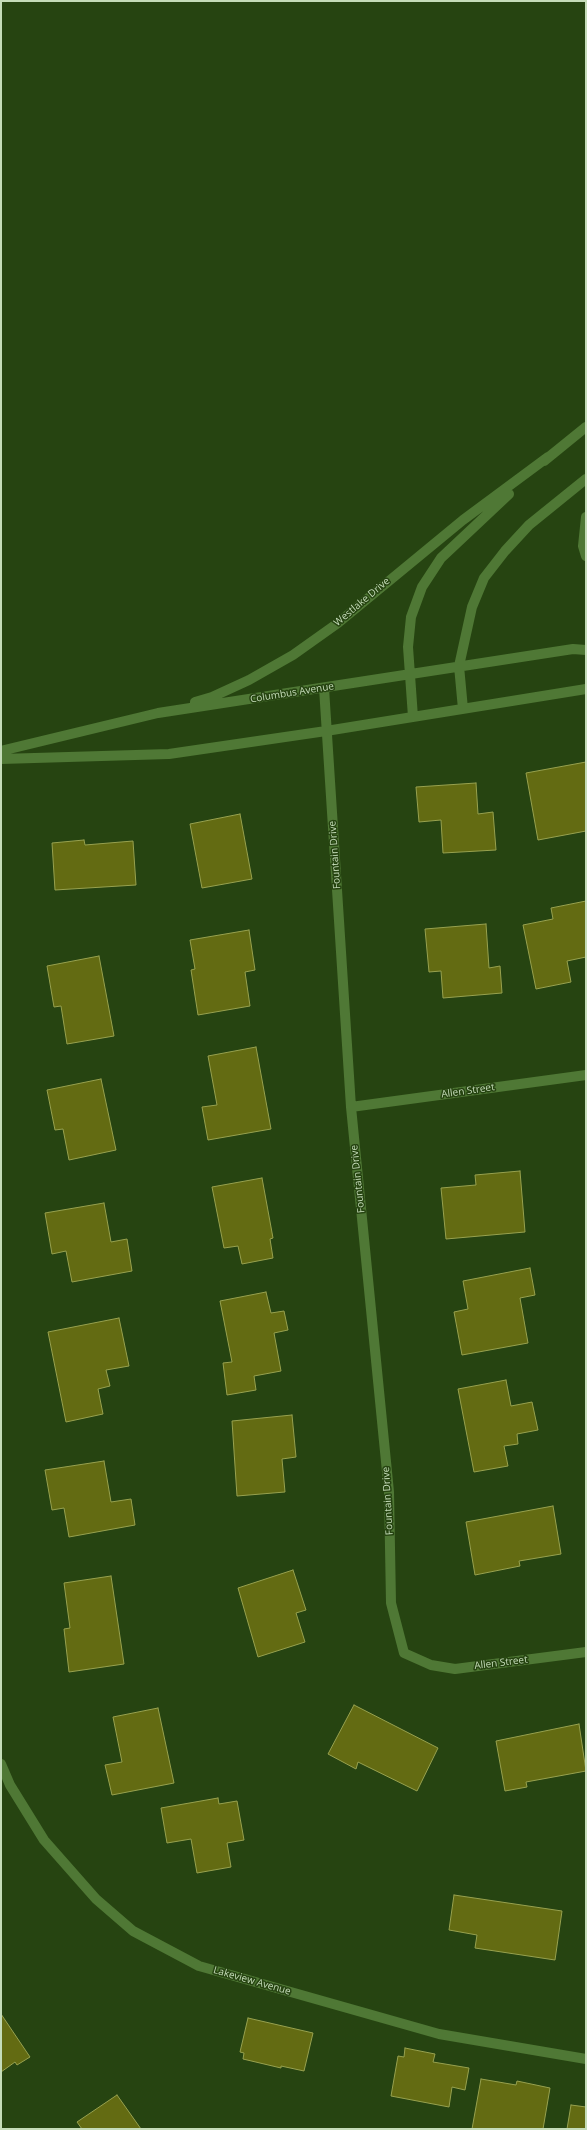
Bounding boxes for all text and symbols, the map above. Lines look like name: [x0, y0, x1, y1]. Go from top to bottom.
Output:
street label: Westlake Drive: [332, 575, 392, 629]
street label: Columbus Avenue: [249, 680, 335, 706]
street label: Fountain Drive: [327, 821, 343, 889]
street label: Allen Street: [441, 1081, 495, 1101]
street label: Fountain Drive: [348, 1144, 368, 1214]
street label: Fountain Drive: [380, 1467, 396, 1535]
street label: Allen Street: [474, 1654, 528, 1672]
street label: Lakeview Avenue: [212, 1964, 292, 1998]

